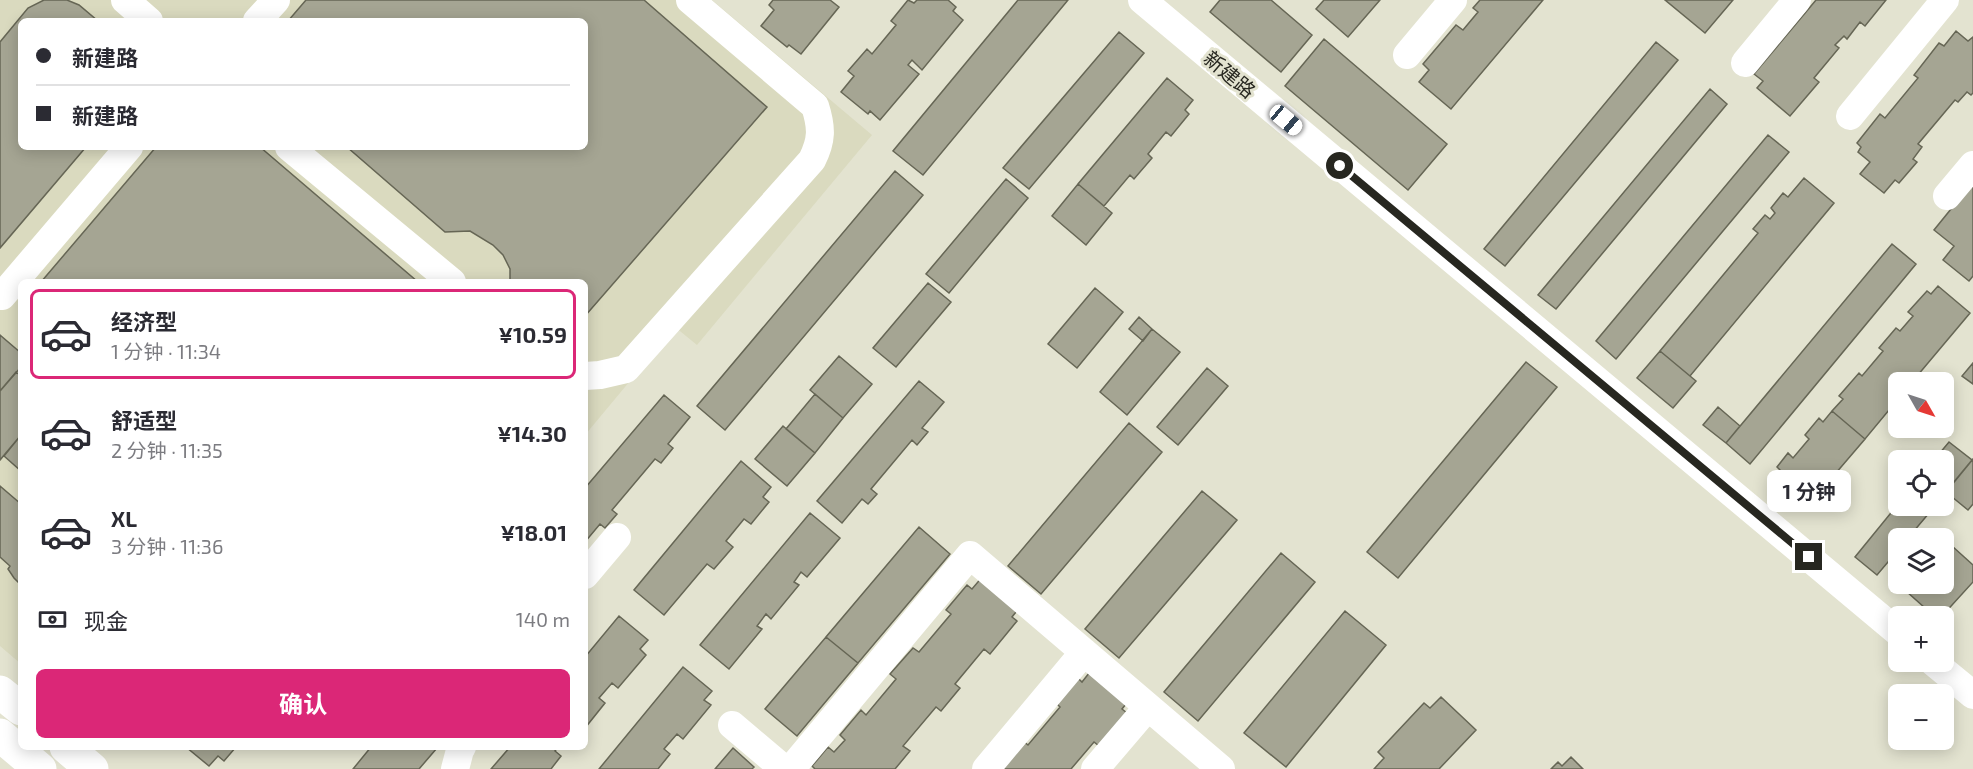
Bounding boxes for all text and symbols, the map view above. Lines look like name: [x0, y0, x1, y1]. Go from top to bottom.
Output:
text: 新建路: [72, 44, 138, 70]
street label: 新建路: [1199, 46, 1261, 102]
text: 新建路: [72, 102, 138, 128]
car: [1266, 102, 1306, 138]
route start: [1326, 152, 1353, 179]
icon: car: [39, 307, 93, 361]
text: 经济型: [111, 308, 177, 334]
text: ¥10.59: [499, 321, 567, 347]
text: 1 分钟 · 11:34: [111, 339, 221, 363]
north arrow: [1888, 372, 1954, 438]
map controls: [1888, 372, 1954, 750]
icon: car: [39, 406, 93, 460]
text: 舒适型: [111, 407, 177, 433]
text: ¥14.30: [497, 420, 567, 446]
text: 2 分钟 · 11:35: [111, 438, 223, 462]
button: locate: [1888, 450, 1954, 516]
callout: 1 分钟: [1767, 470, 1851, 512]
text: 1 分钟: [1783, 479, 1835, 503]
icon: car: [39, 505, 93, 559]
text: XL: [111, 505, 137, 531]
text: ¥18.01: [500, 519, 567, 545]
button: layers: [1888, 528, 1954, 594]
text: 3 分钟 · 11:36: [111, 534, 223, 558]
route end: [1795, 543, 1822, 570]
icon: cash: [36, 603, 69, 636]
button: +: [1888, 606, 1954, 672]
text: 现金: [84, 607, 128, 633]
text: 140 m: [516, 607, 570, 631]
button: 确认: [36, 669, 570, 738]
button: −: [1888, 684, 1954, 750]

